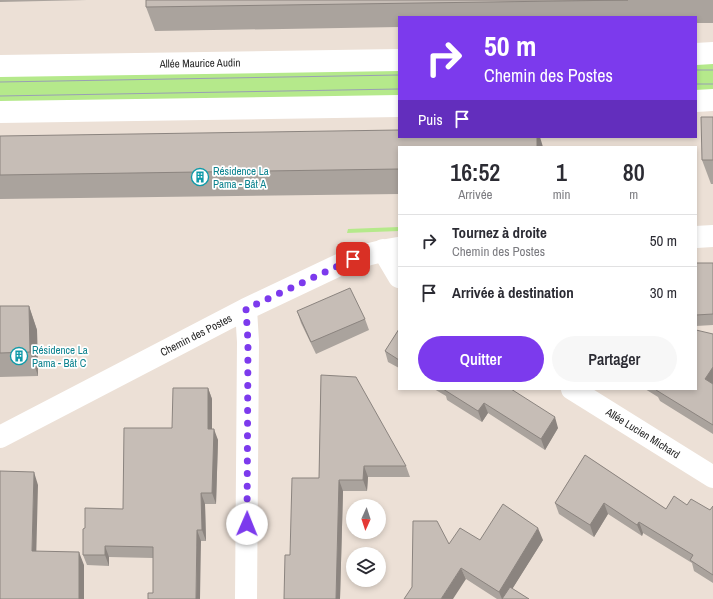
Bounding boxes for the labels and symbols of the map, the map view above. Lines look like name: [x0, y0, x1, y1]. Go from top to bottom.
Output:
street label: Allée Maurice Audin: [159, 55, 240, 71]
place label: Résidence La Pama - Bât A: [213, 164, 269, 191]
building icon: Résidence La Pama - Bât A: [190, 167, 210, 187]
pin: [336, 242, 370, 276]
street label: Chemin des Postes: [158, 311, 235, 359]
place label: Résidence La Pama - Bât C: [32, 343, 88, 370]
building icon: Résidence La Pama - Bât C: [9, 346, 29, 366]
street label: Allée Lucien Michard: [603, 404, 683, 461]
north arrow: [346, 499, 386, 539]
position arrow: [226, 503, 268, 545]

